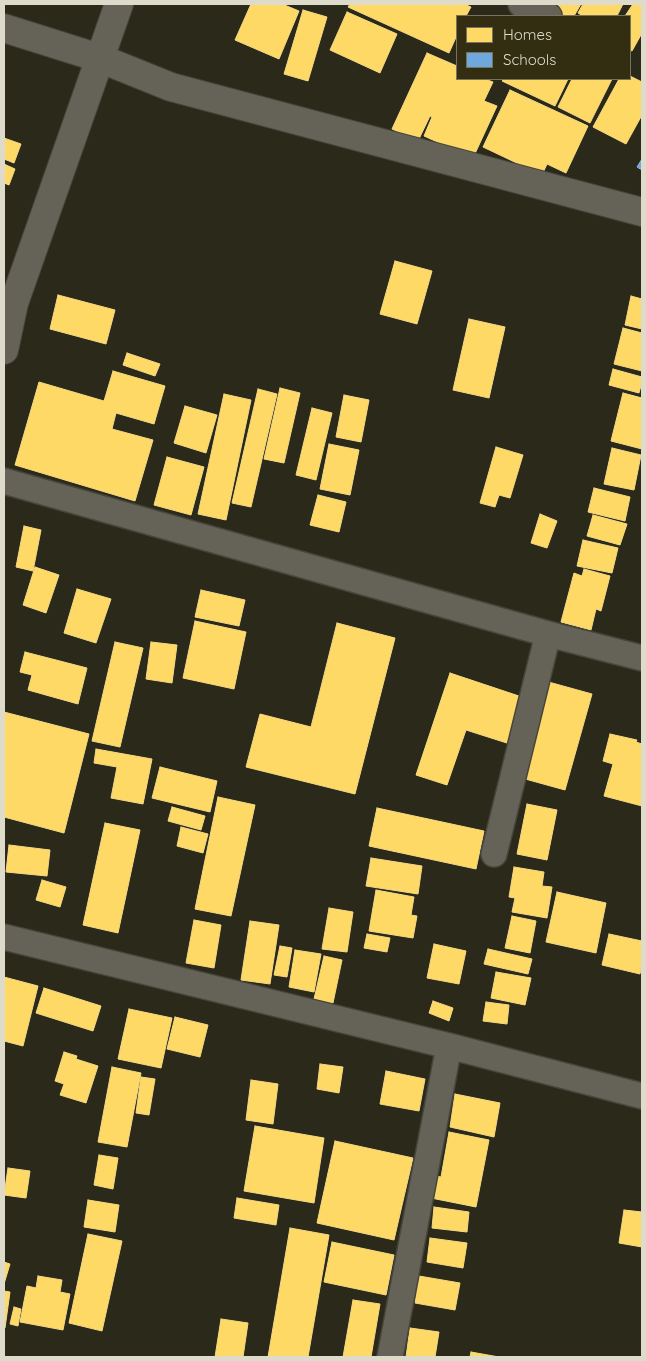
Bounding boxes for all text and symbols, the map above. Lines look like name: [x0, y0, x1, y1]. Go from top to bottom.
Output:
legend: [456, 15, 631, 80]
text: Homes: [503, 25, 552, 44]
text: Schools: [503, 50, 556, 69]

